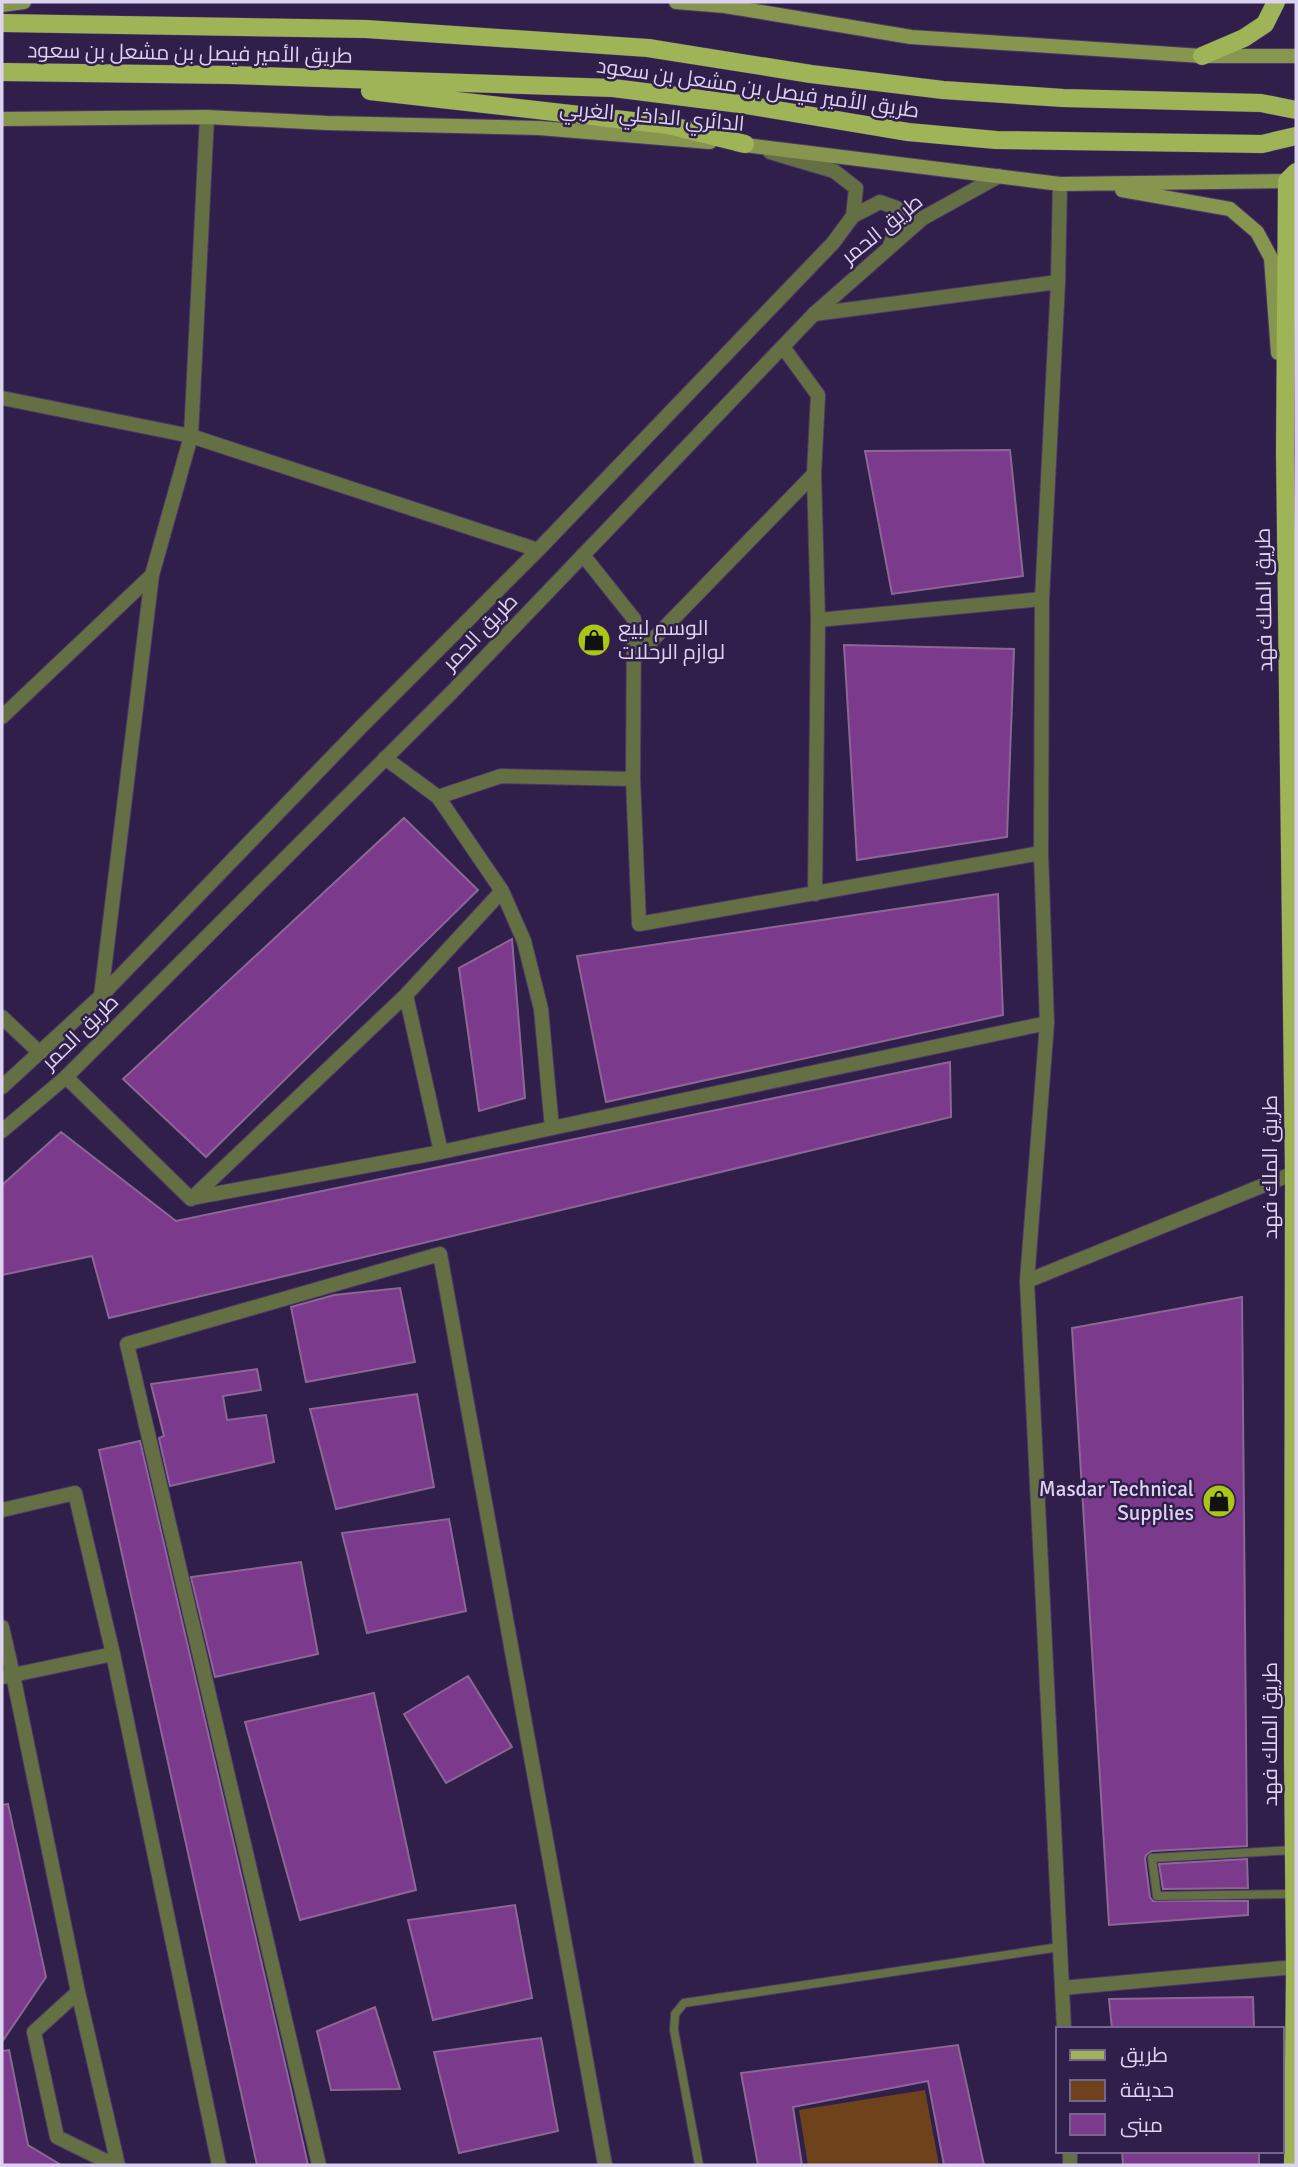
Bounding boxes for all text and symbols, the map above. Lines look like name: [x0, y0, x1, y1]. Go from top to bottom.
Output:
street label: طريق الأمير فيصل بن مشعل بن سعود: [27, 37, 353, 69]
street label: طريق الأمير فيصل بن مشعل بن سعود: [595, 52, 921, 124]
street label: الدائري الداخلي الغربي: [558, 95, 746, 140]
street label: طريق الحمر: [835, 188, 928, 270]
street label: طريق الملك فهد: [1250, 528, 1278, 672]
street label: طريق الحمر: [436, 588, 523, 677]
place label: الوسم لبيع لوازم الرحلات: [618, 615, 725, 666]
shop icon: الوسم لبيع لوازم الرحلات: [575, 621, 613, 659]
street label: طريق الحمر: [35, 989, 124, 1076]
street label: طريق الملك فهد: [1257, 1095, 1283, 1239]
place label: Masdar Technical Supplies: [1039, 1476, 1194, 1526]
shop icon: Masdar Technical Supplies: [1200, 1482, 1238, 1520]
street label: طريق الملك فهد: [1257, 1662, 1283, 1806]
legend: [1056, 2027, 1284, 2153]
text: طريق: [1120, 2042, 1168, 2068]
text: حديقة: [1120, 2077, 1174, 2103]
text: مبنى: [1120, 2112, 1163, 2138]

